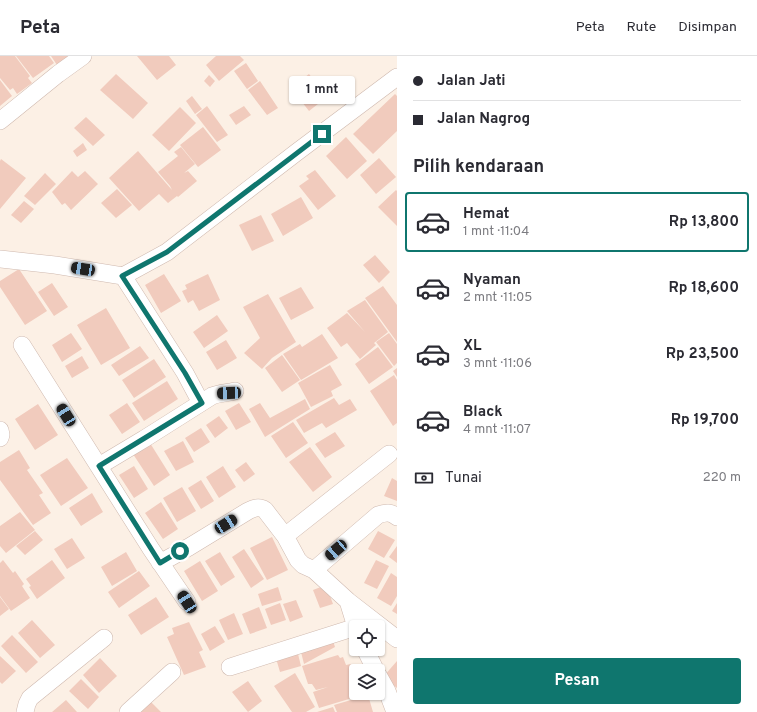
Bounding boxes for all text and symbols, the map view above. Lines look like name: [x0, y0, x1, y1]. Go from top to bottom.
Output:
text: Peta: [20, 16, 60, 40]
text: Peta: [576, 19, 605, 36]
text: Rute: [627, 19, 656, 36]
text: Disimpan: [678, 19, 737, 36]
text: Jalan Jati: [437, 72, 505, 91]
callout: 1 mnt: [289, 76, 355, 104]
text: 1 mnt: [306, 82, 338, 98]
text: Jalan Nagrog: [437, 110, 530, 129]
route end: [313, 125, 331, 143]
text: Pilih kendaraan: [413, 156, 544, 179]
icon: car: [415, 204, 451, 240]
text: Hemat: [463, 205, 509, 224]
text: Rp 13,800: [669, 213, 739, 232]
text: 1 mnt · 11:04: [463, 224, 529, 240]
car: [70, 261, 96, 277]
icon: car: [415, 270, 451, 306]
text: Nyaman: [463, 271, 521, 290]
text: Rp 18,600: [668, 279, 739, 298]
text: 2 mnt · 11:05: [463, 290, 532, 306]
icon: car: [415, 336, 451, 372]
text: XL: [463, 337, 481, 356]
text: Rp 23,500: [666, 345, 739, 364]
text: 3 mnt · 11:06: [463, 356, 532, 372]
car: [217, 387, 241, 399]
car: [55, 402, 77, 428]
icon: car: [415, 402, 451, 438]
text: Black: [463, 403, 503, 422]
text: Rp 19,700: [671, 411, 739, 430]
text: 4 mnt · 11:07: [463, 422, 531, 438]
icon: cash: [413, 467, 435, 489]
text: Tunai: [445, 469, 482, 488]
text: 220 m: [703, 470, 741, 486]
car: [213, 513, 239, 535]
car: [323, 538, 349, 562]
route start: [171, 542, 189, 560]
car: [175, 589, 199, 615]
map controls: [349, 620, 385, 700]
button: locate: [349, 620, 385, 656]
button: Pesan: [413, 658, 741, 704]
button: layers: [349, 664, 385, 700]

